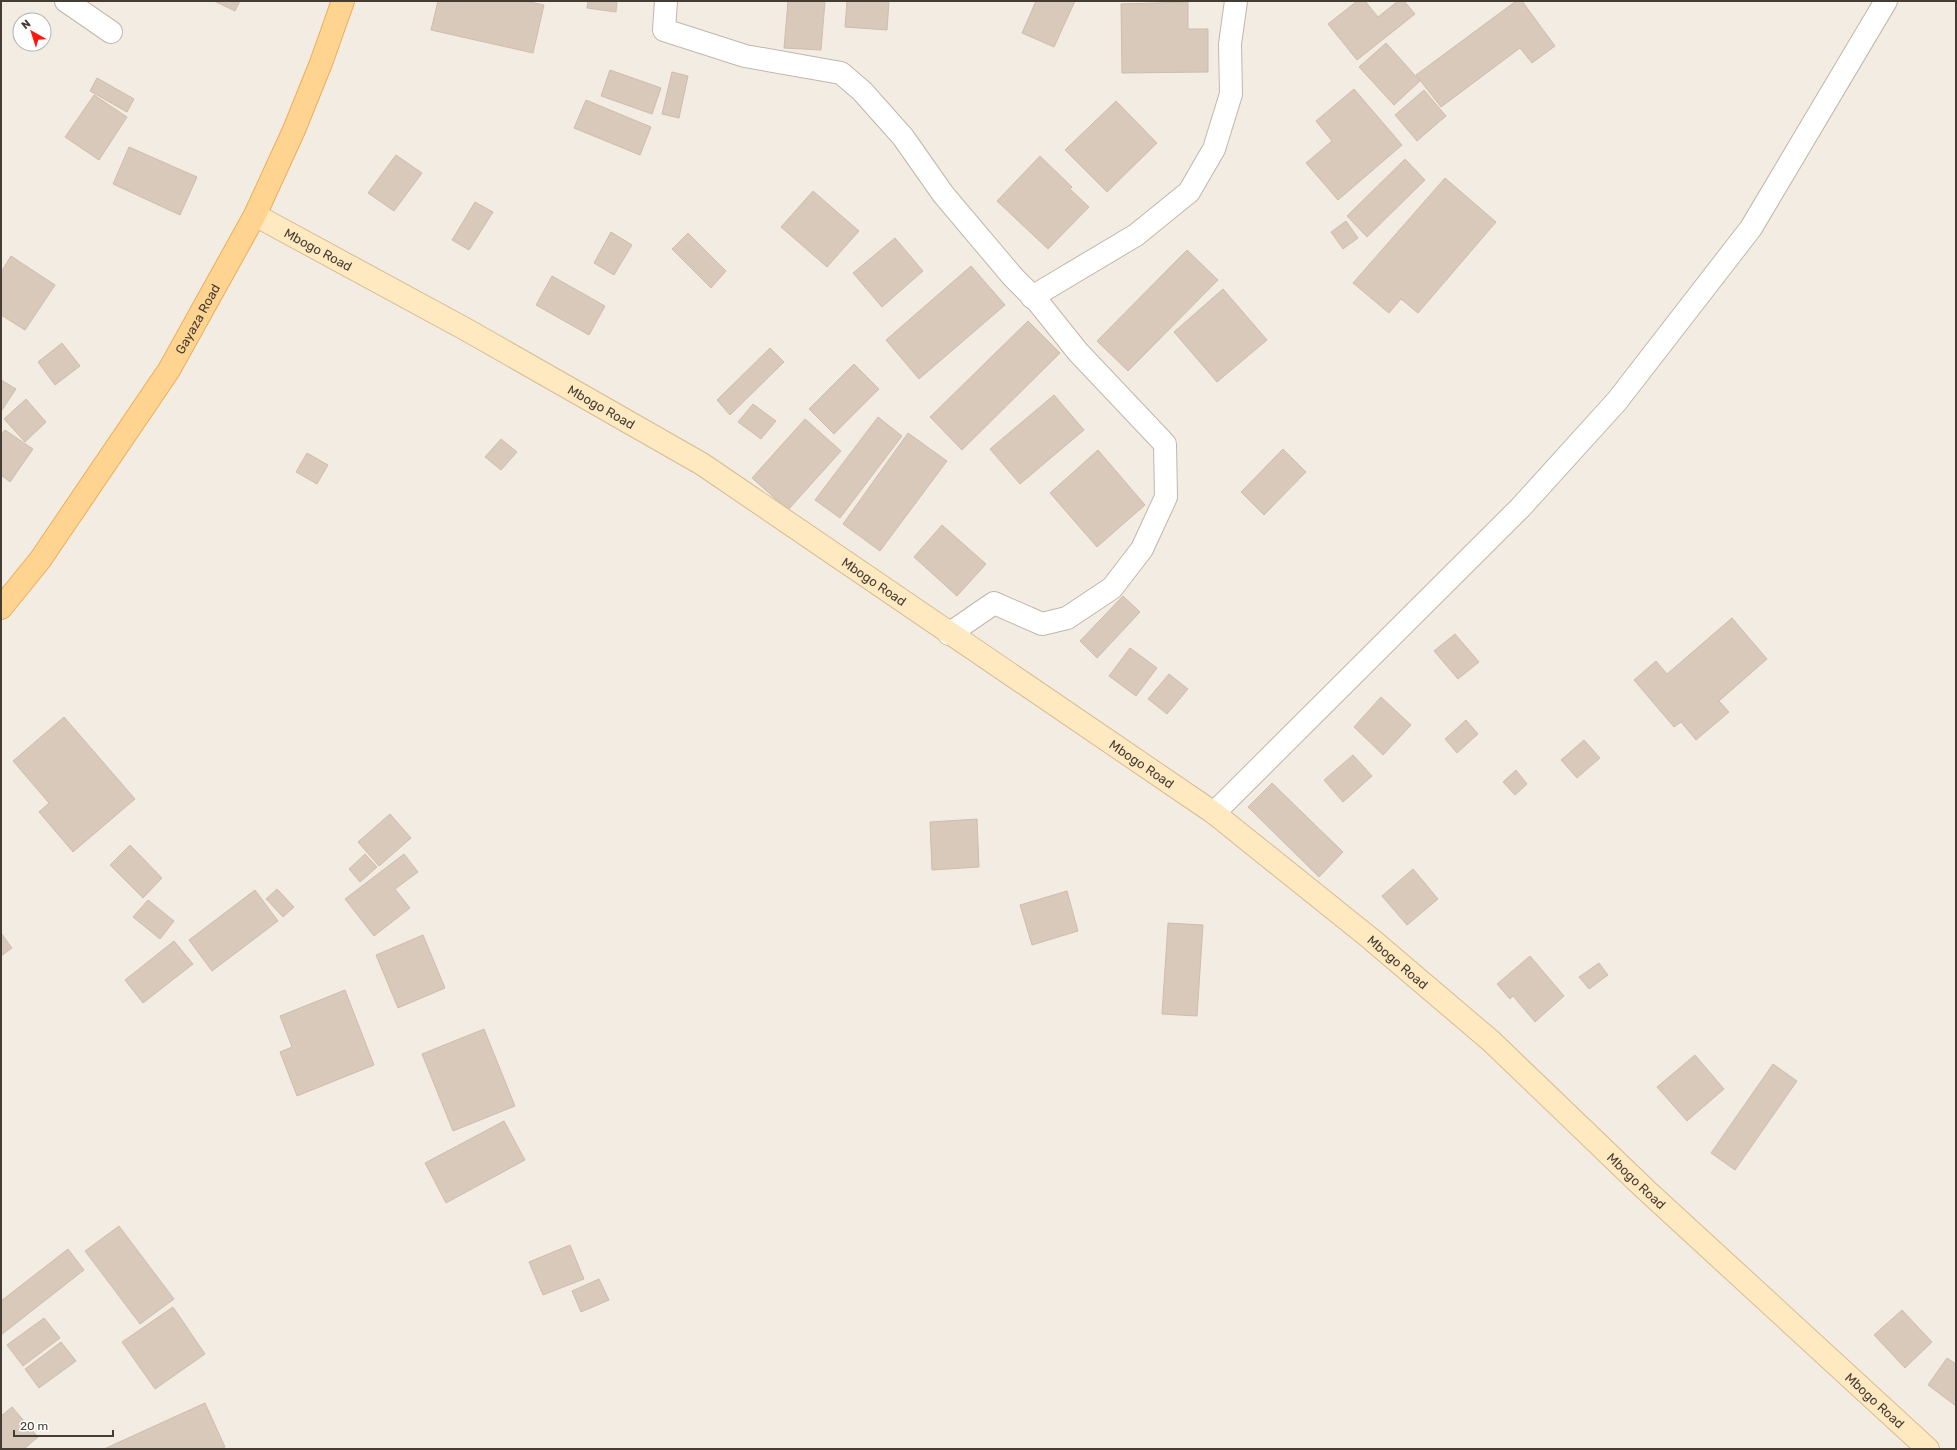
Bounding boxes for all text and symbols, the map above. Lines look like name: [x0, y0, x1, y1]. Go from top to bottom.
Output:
north arrow: [12, 12, 52, 52]
text: N: [19, 17, 33, 32]
street label: Mbogo Road: [282, 225, 355, 274]
street label: Gayaza Road: [172, 281, 223, 357]
street label: Mbogo Road: [565, 382, 638, 432]
street label: Mbogo Road: [839, 554, 909, 609]
street label: Mbogo Road: [1107, 737, 1177, 791]
street label: Mbogo Road: [1365, 932, 1431, 992]
street label: Mbogo Road: [1604, 1150, 1669, 1212]
street label: Mbogo Road: [1842, 1369, 1908, 1431]
scale bar: [14, 1412, 113, 1438]
text: 20 m: [20, 1419, 48, 1433]

